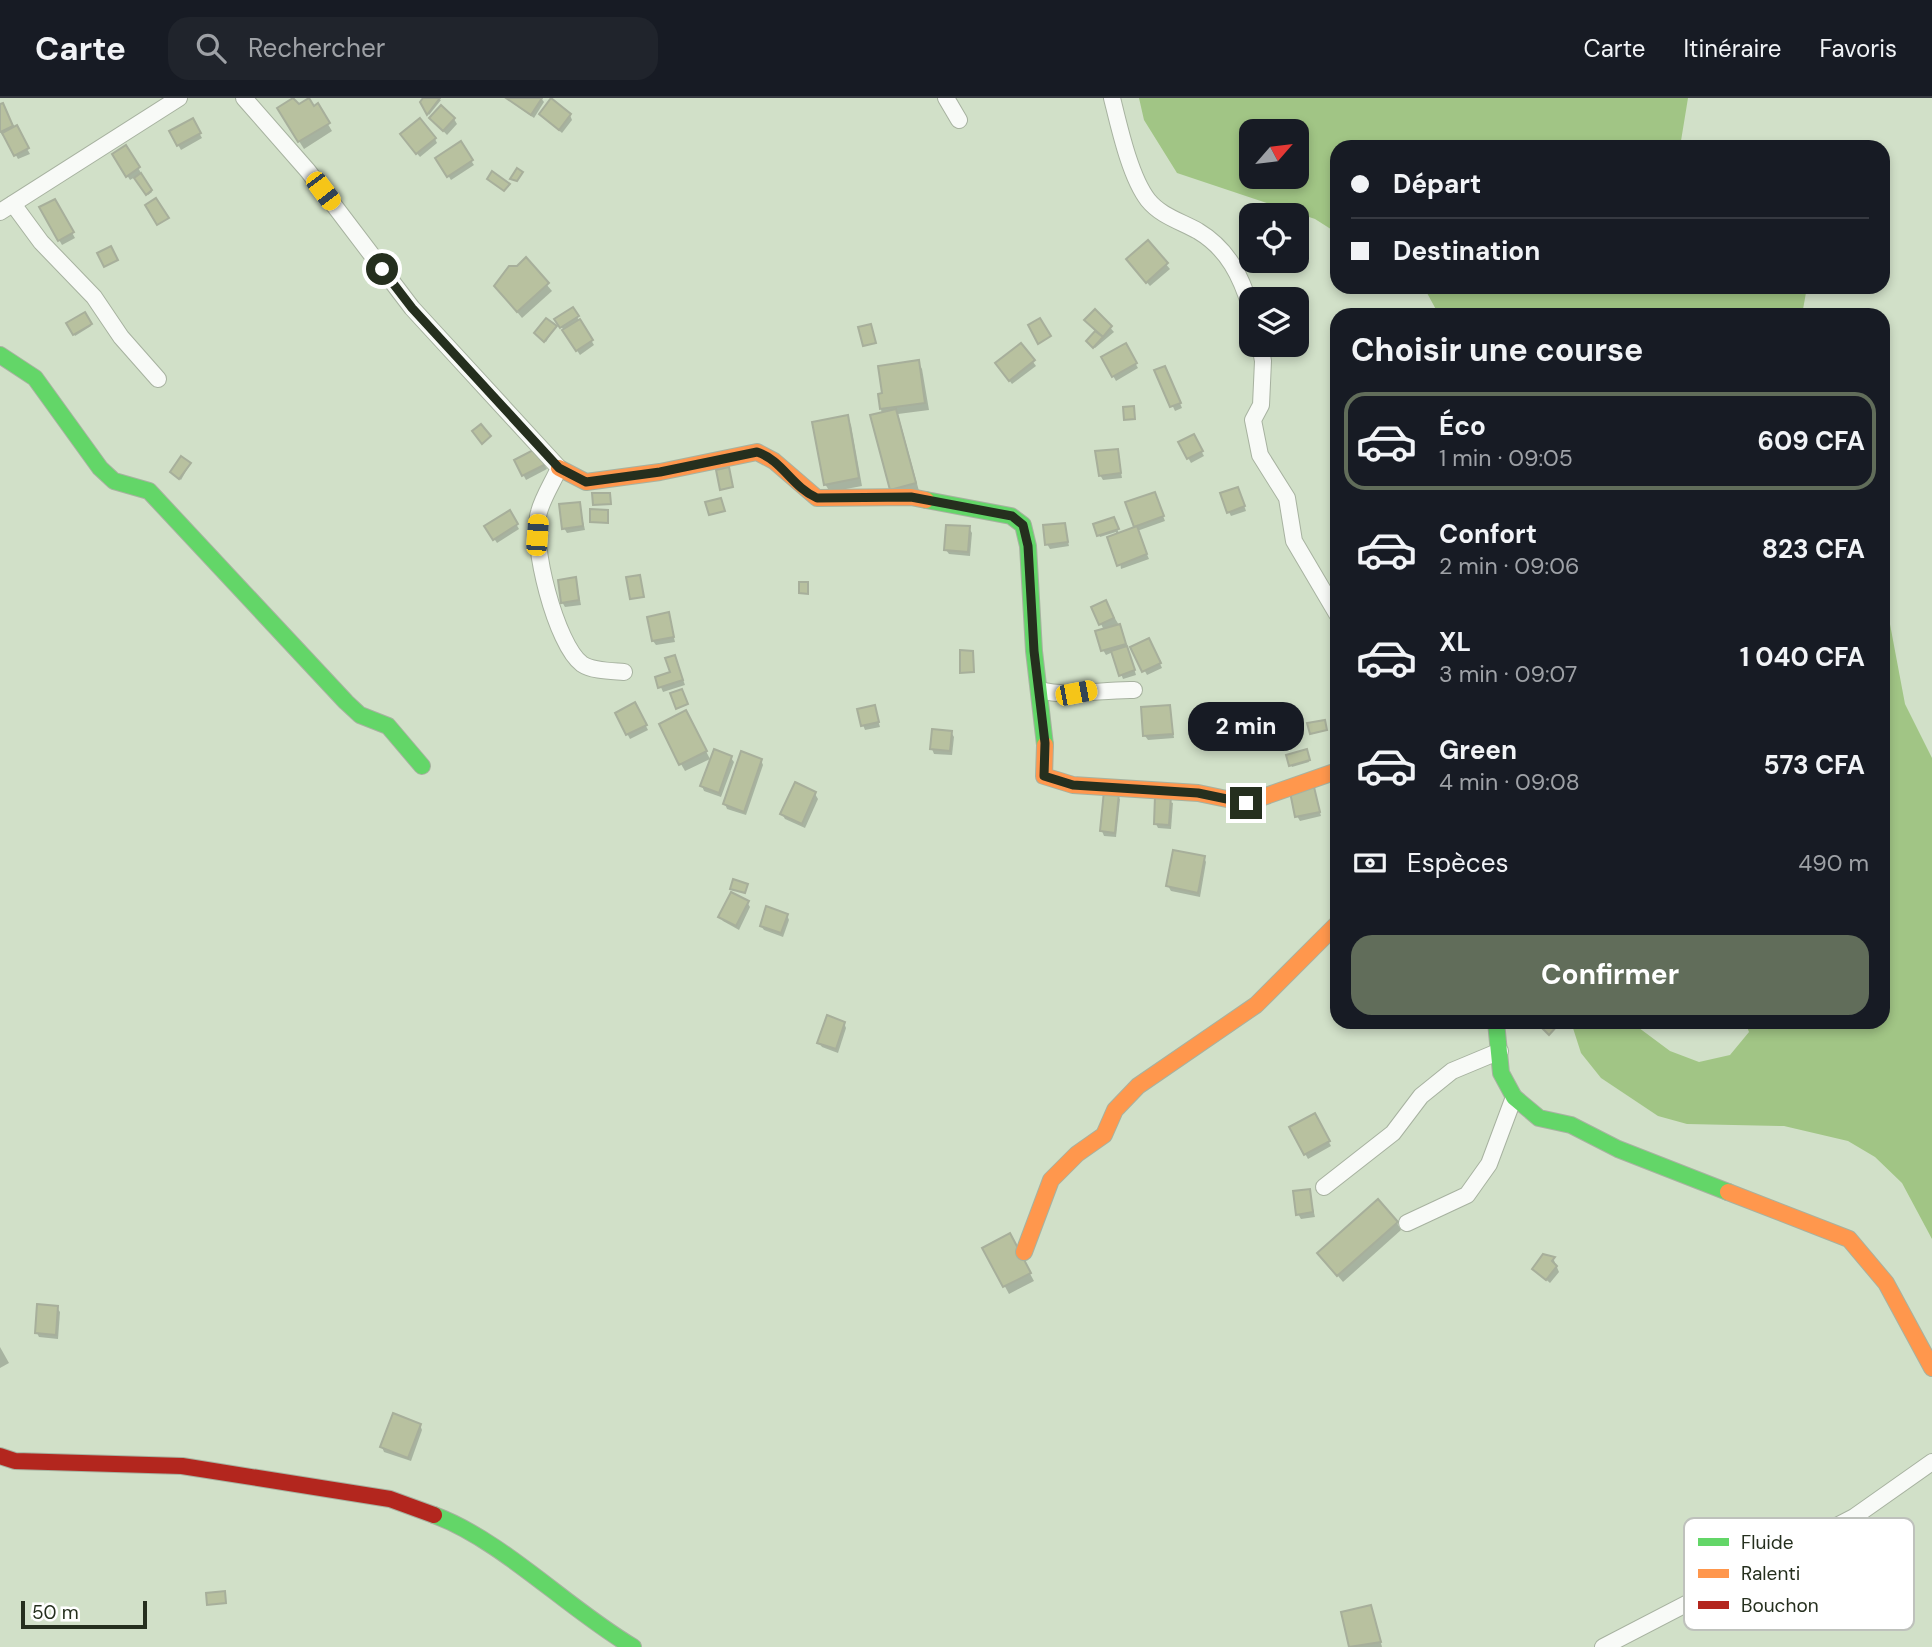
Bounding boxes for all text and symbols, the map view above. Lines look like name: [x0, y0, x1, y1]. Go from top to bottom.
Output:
search box: [168, 17, 658, 80]
text: Carte: [35, 27, 126, 70]
icon: search: [192, 29, 230, 67]
text: Rechercher: [248, 31, 385, 65]
text: Carte: [1584, 33, 1645, 64]
text: Itinéraire: [1683, 33, 1781, 64]
text: Favoris: [1819, 33, 1897, 64]
north arrow: [1239, 119, 1309, 189]
map controls: [1239, 119, 1309, 357]
text: Départ: [1393, 167, 1481, 201]
car: [302, 168, 345, 214]
button: locate: [1239, 203, 1309, 273]
text: Destination: [1393, 234, 1540, 268]
route start: [366, 253, 398, 285]
button: layers: [1239, 287, 1309, 357]
text: Choisir une course: [1351, 329, 1643, 371]
text: Éco: [1439, 409, 1486, 443]
icon: car: [1355, 410, 1418, 473]
text: 609 CFA: [1757, 424, 1865, 458]
text: 1 min · 09:05: [1439, 443, 1573, 473]
car: [526, 513, 549, 557]
text: Confort: [1439, 517, 1537, 551]
icon: car: [1355, 518, 1418, 581]
text: 823 CFA: [1762, 532, 1865, 566]
text: 2 min · 09:06: [1439, 551, 1579, 581]
text: XL: [1439, 625, 1471, 659]
icon: car: [1355, 626, 1418, 689]
text: 1 040 CFA: [1740, 640, 1865, 674]
text: 3 min · 09:07: [1439, 659, 1577, 689]
car: [1054, 679, 1099, 707]
callout: 2 min: [1188, 702, 1304, 750]
text: 2 min: [1216, 711, 1276, 741]
text: Green: [1439, 733, 1517, 767]
icon: car: [1355, 734, 1418, 797]
text: 573 CFA: [1763, 748, 1865, 782]
text: 4 min · 09:08: [1439, 767, 1580, 797]
route end: [1230, 787, 1262, 819]
icon: cash: [1351, 844, 1389, 882]
text: Espèces: [1407, 846, 1508, 880]
text: 490 m: [1798, 848, 1869, 878]
button: Confirmer: [1351, 935, 1869, 1015]
legend: [1684, 1518, 1914, 1630]
text: Fluide: [1741, 1530, 1794, 1555]
text: Ralenti: [1741, 1561, 1800, 1586]
text: Bouchon: [1741, 1593, 1819, 1618]
scale bar: [21, 1598, 147, 1630]
text: 50 m: [32, 1600, 79, 1625]

